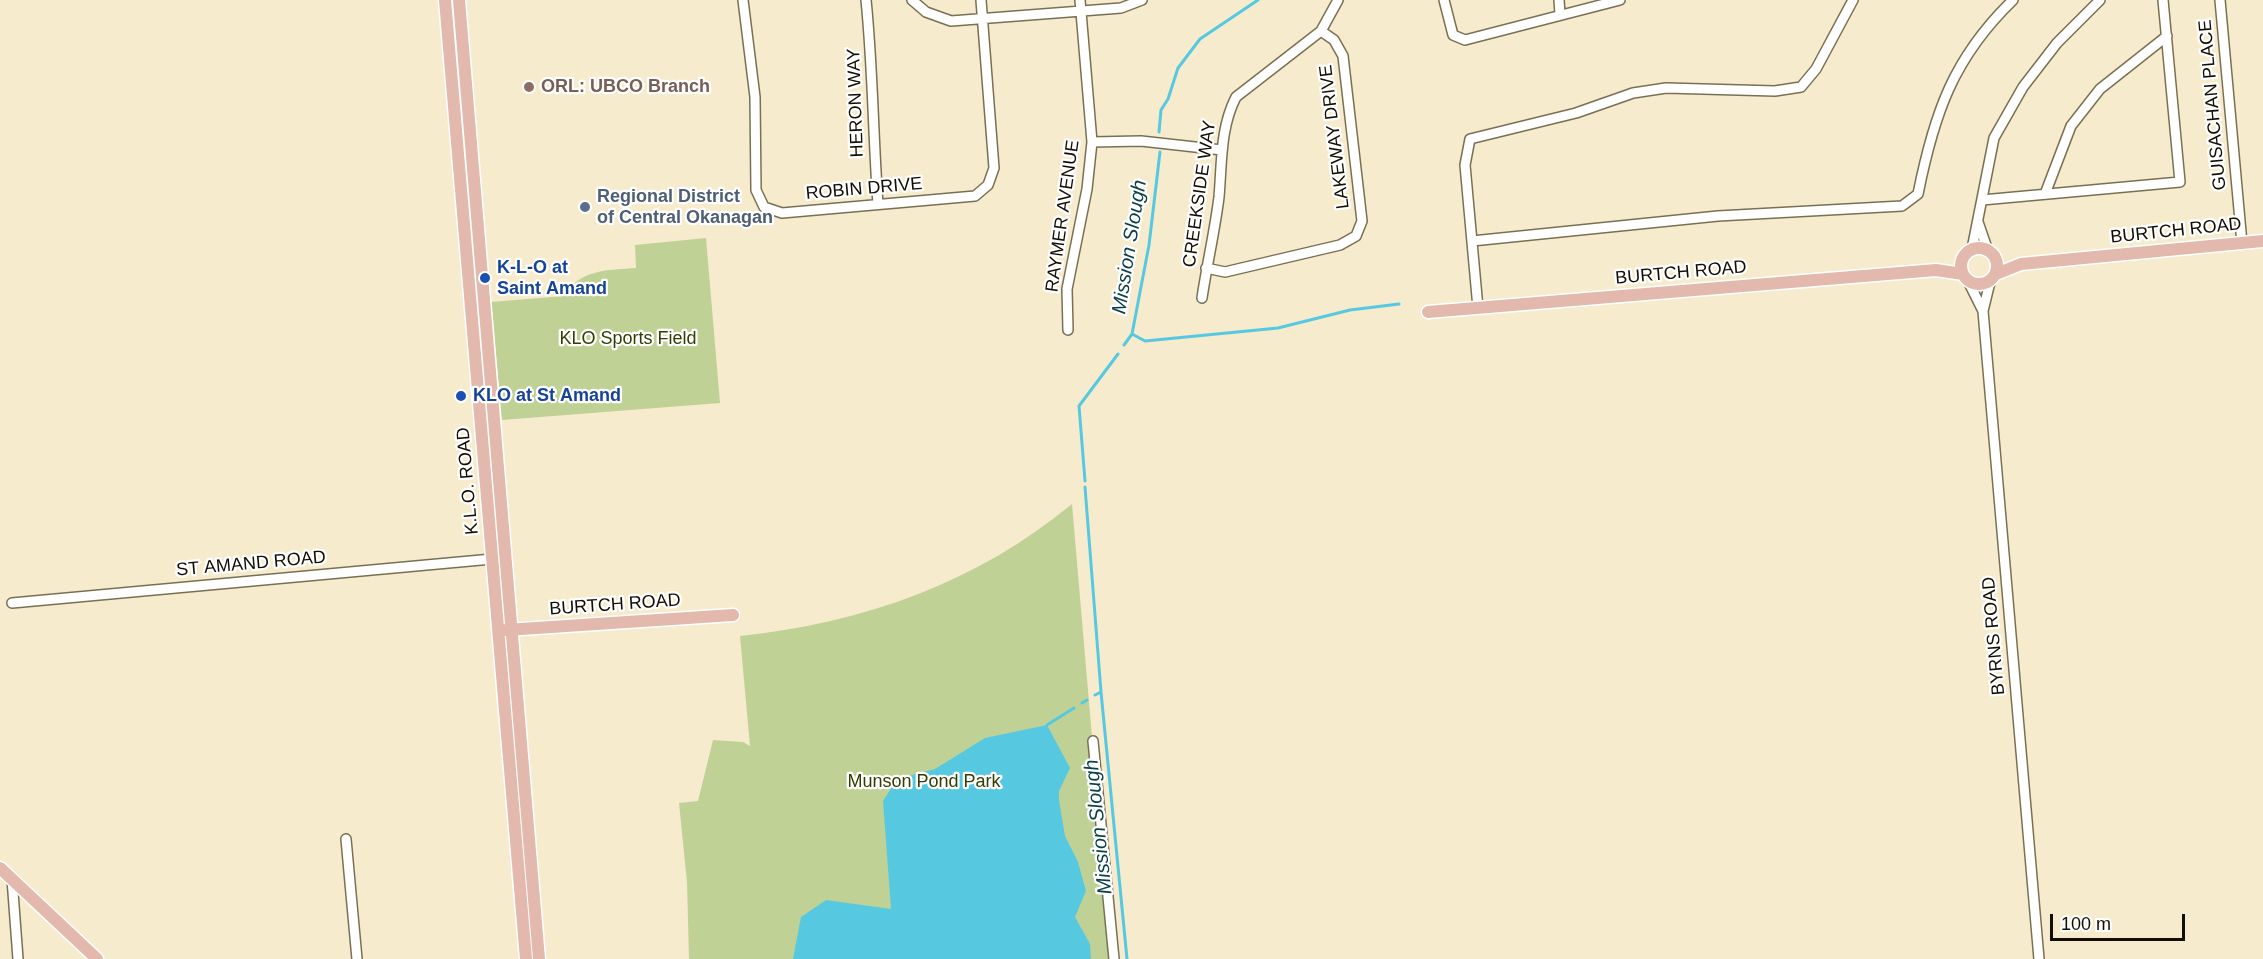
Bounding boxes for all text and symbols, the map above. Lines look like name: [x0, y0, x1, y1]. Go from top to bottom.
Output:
street label: GUISACHAN PLACE: [2195, 19, 2231, 191]
street label: HERON WAY: [843, 48, 869, 158]
street label: LAKEWAY DRIVE: [1315, 64, 1355, 210]
place label: ORL: UBCO Branch: [541, 76, 710, 98]
marker: ORL: UBCO Branch: [522, 80, 536, 94]
street label: CREEKSIDE WAY: [1179, 119, 1221, 269]
street label: RAYMER AVENUE: [1042, 139, 1084, 293]
street label: ROBIN DRIVE: [805, 173, 923, 205]
water label: Mission Slough: [1108, 178, 1152, 316]
place label: Regional District of Central Okanagan: [597, 186, 773, 228]
marker: Regional District of Central Okanagan: [578, 200, 592, 214]
street label: BURTCH ROAD: [2109, 213, 2243, 249]
place label: K-L-O at Saint Amand: [497, 257, 607, 300]
street label: BURTCH ROAD: [1614, 257, 1748, 289]
marker: K-L-O at Saint Amand: [478, 271, 492, 285]
park label: KLO Sports Field: [559, 328, 697, 350]
place label: KLO at St Amand: [473, 385, 621, 407]
marker: KLO at St Amand: [454, 389, 468, 403]
street label: K.L.O. ROAD: [453, 426, 483, 536]
street label: ST AMAND ROAD: [175, 547, 327, 581]
street label: BYRNS ROAD: [1978, 576, 2010, 696]
street label: BURTCH ROAD: [549, 590, 681, 620]
water label: Mission Slough: [1080, 758, 1118, 896]
park label: Munson Pond Park: [847, 771, 1001, 793]
scale bar: [2053, 902, 2188, 940]
text: 100 m: [2061, 914, 2111, 934]

